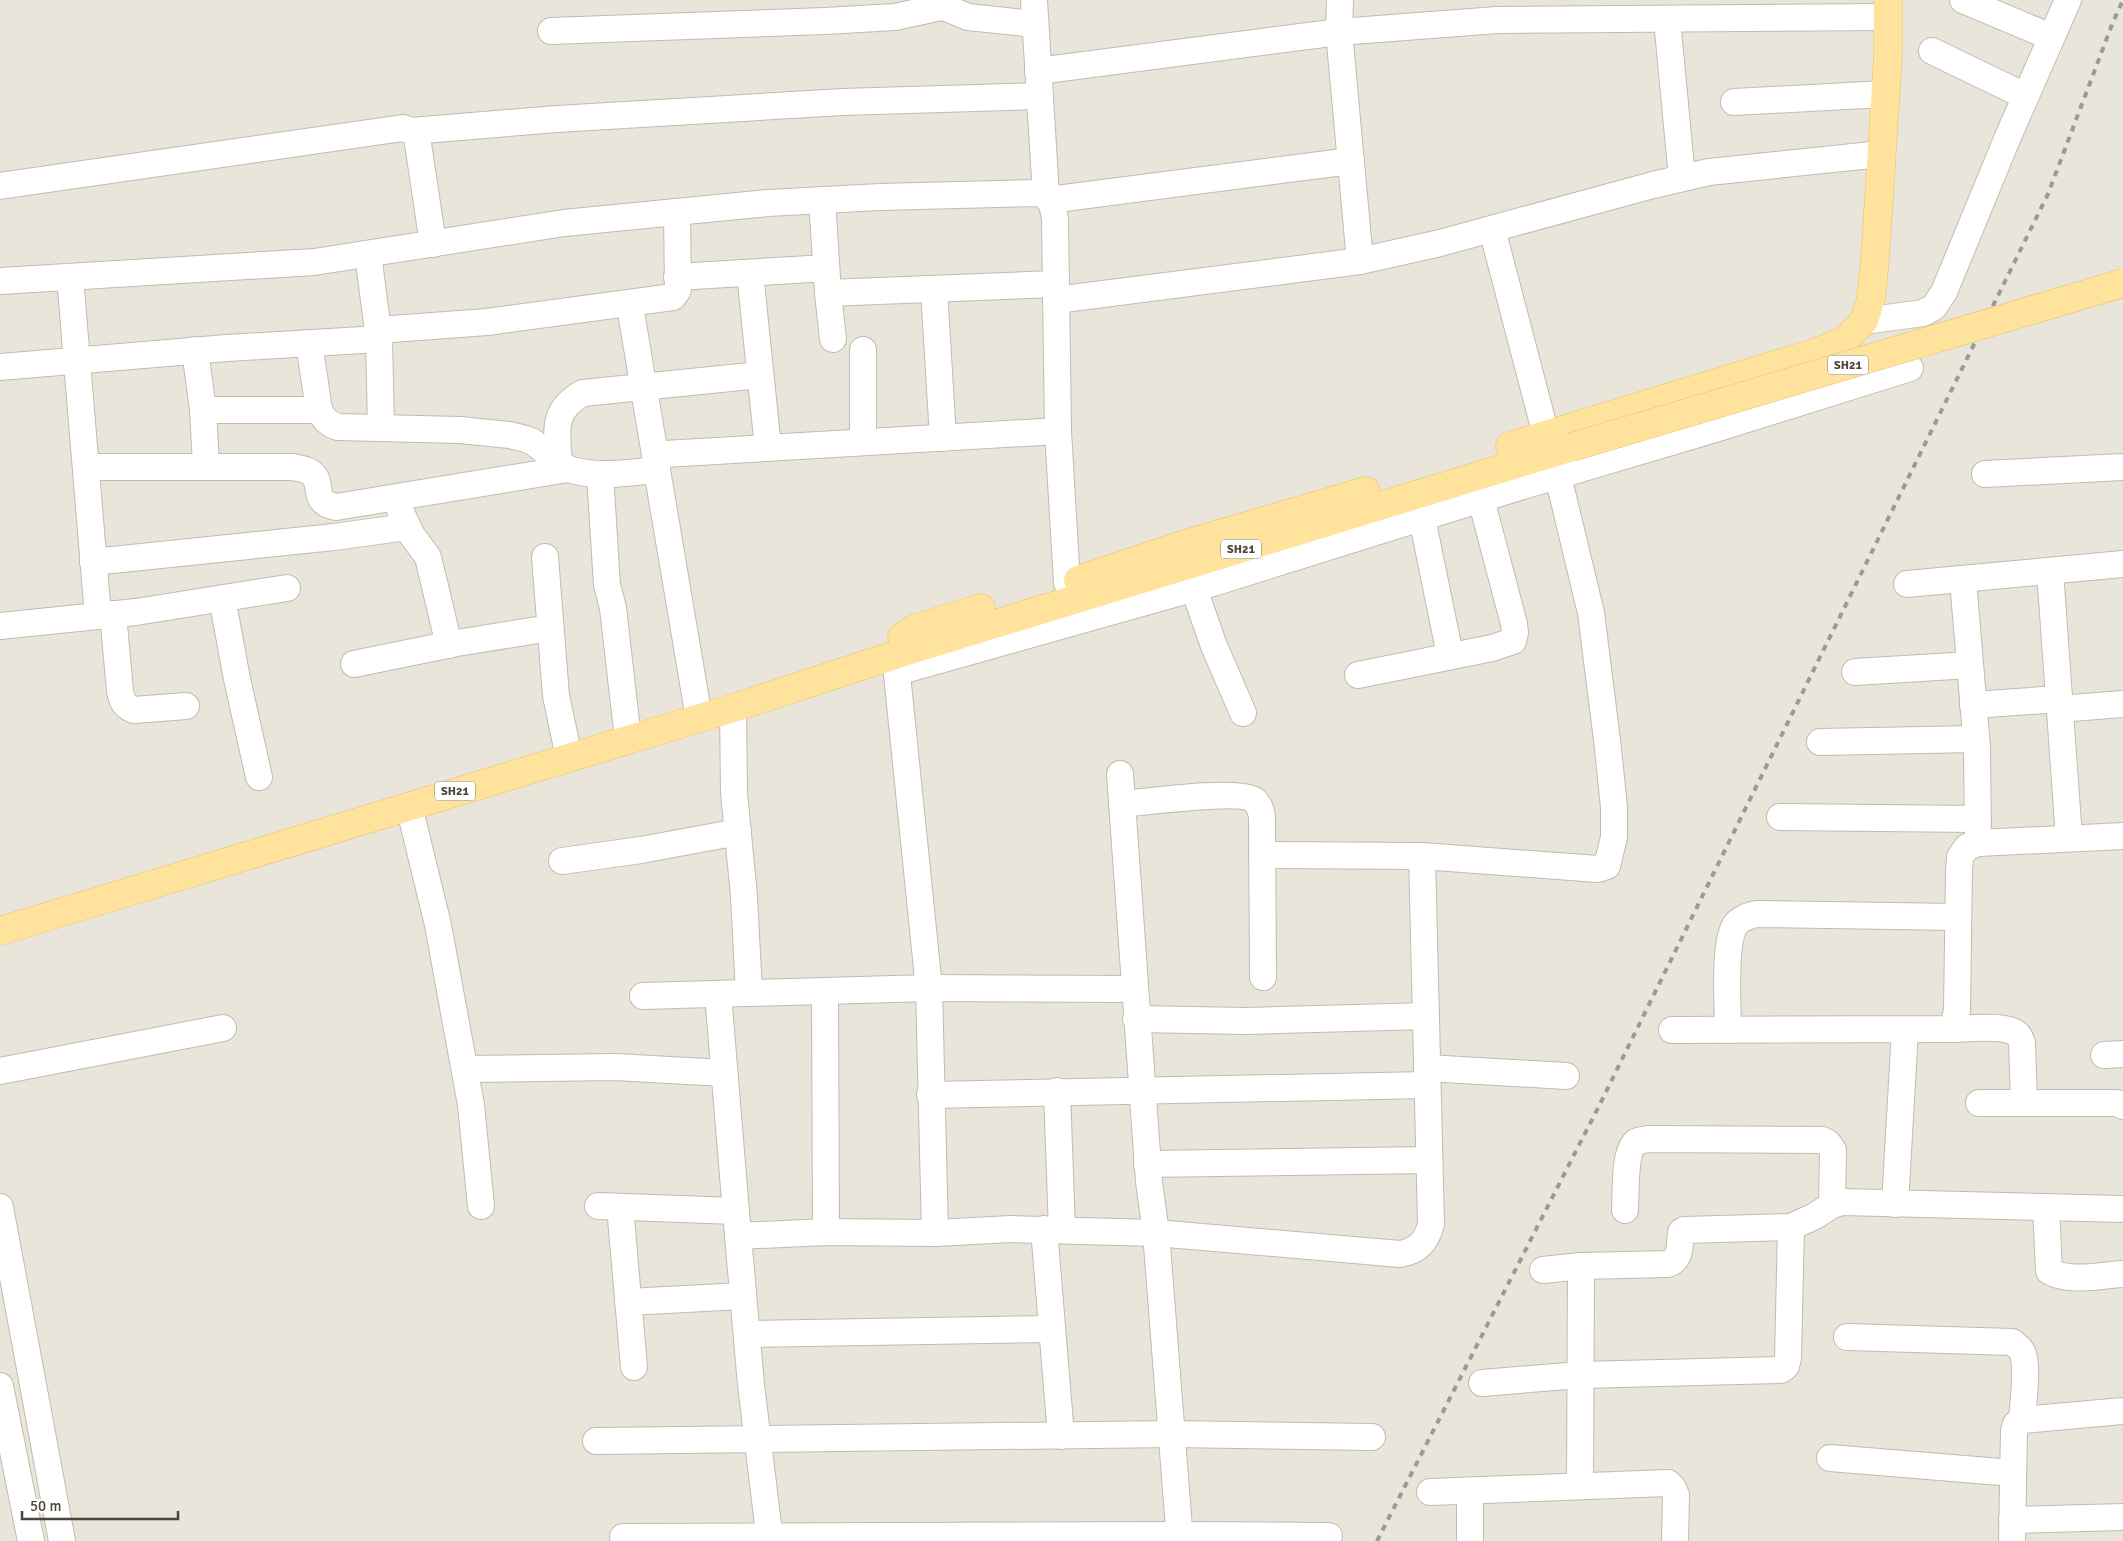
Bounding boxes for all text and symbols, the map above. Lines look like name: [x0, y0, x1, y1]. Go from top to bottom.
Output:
road number: SH21: [1828, 356, 1868, 374]
road number: SH21: [1221, 540, 1261, 558]
road number: SH21: [435, 781, 475, 800]
scale bar: [22, 1488, 179, 1520]
text: 50 m: [30, 1497, 61, 1515]

